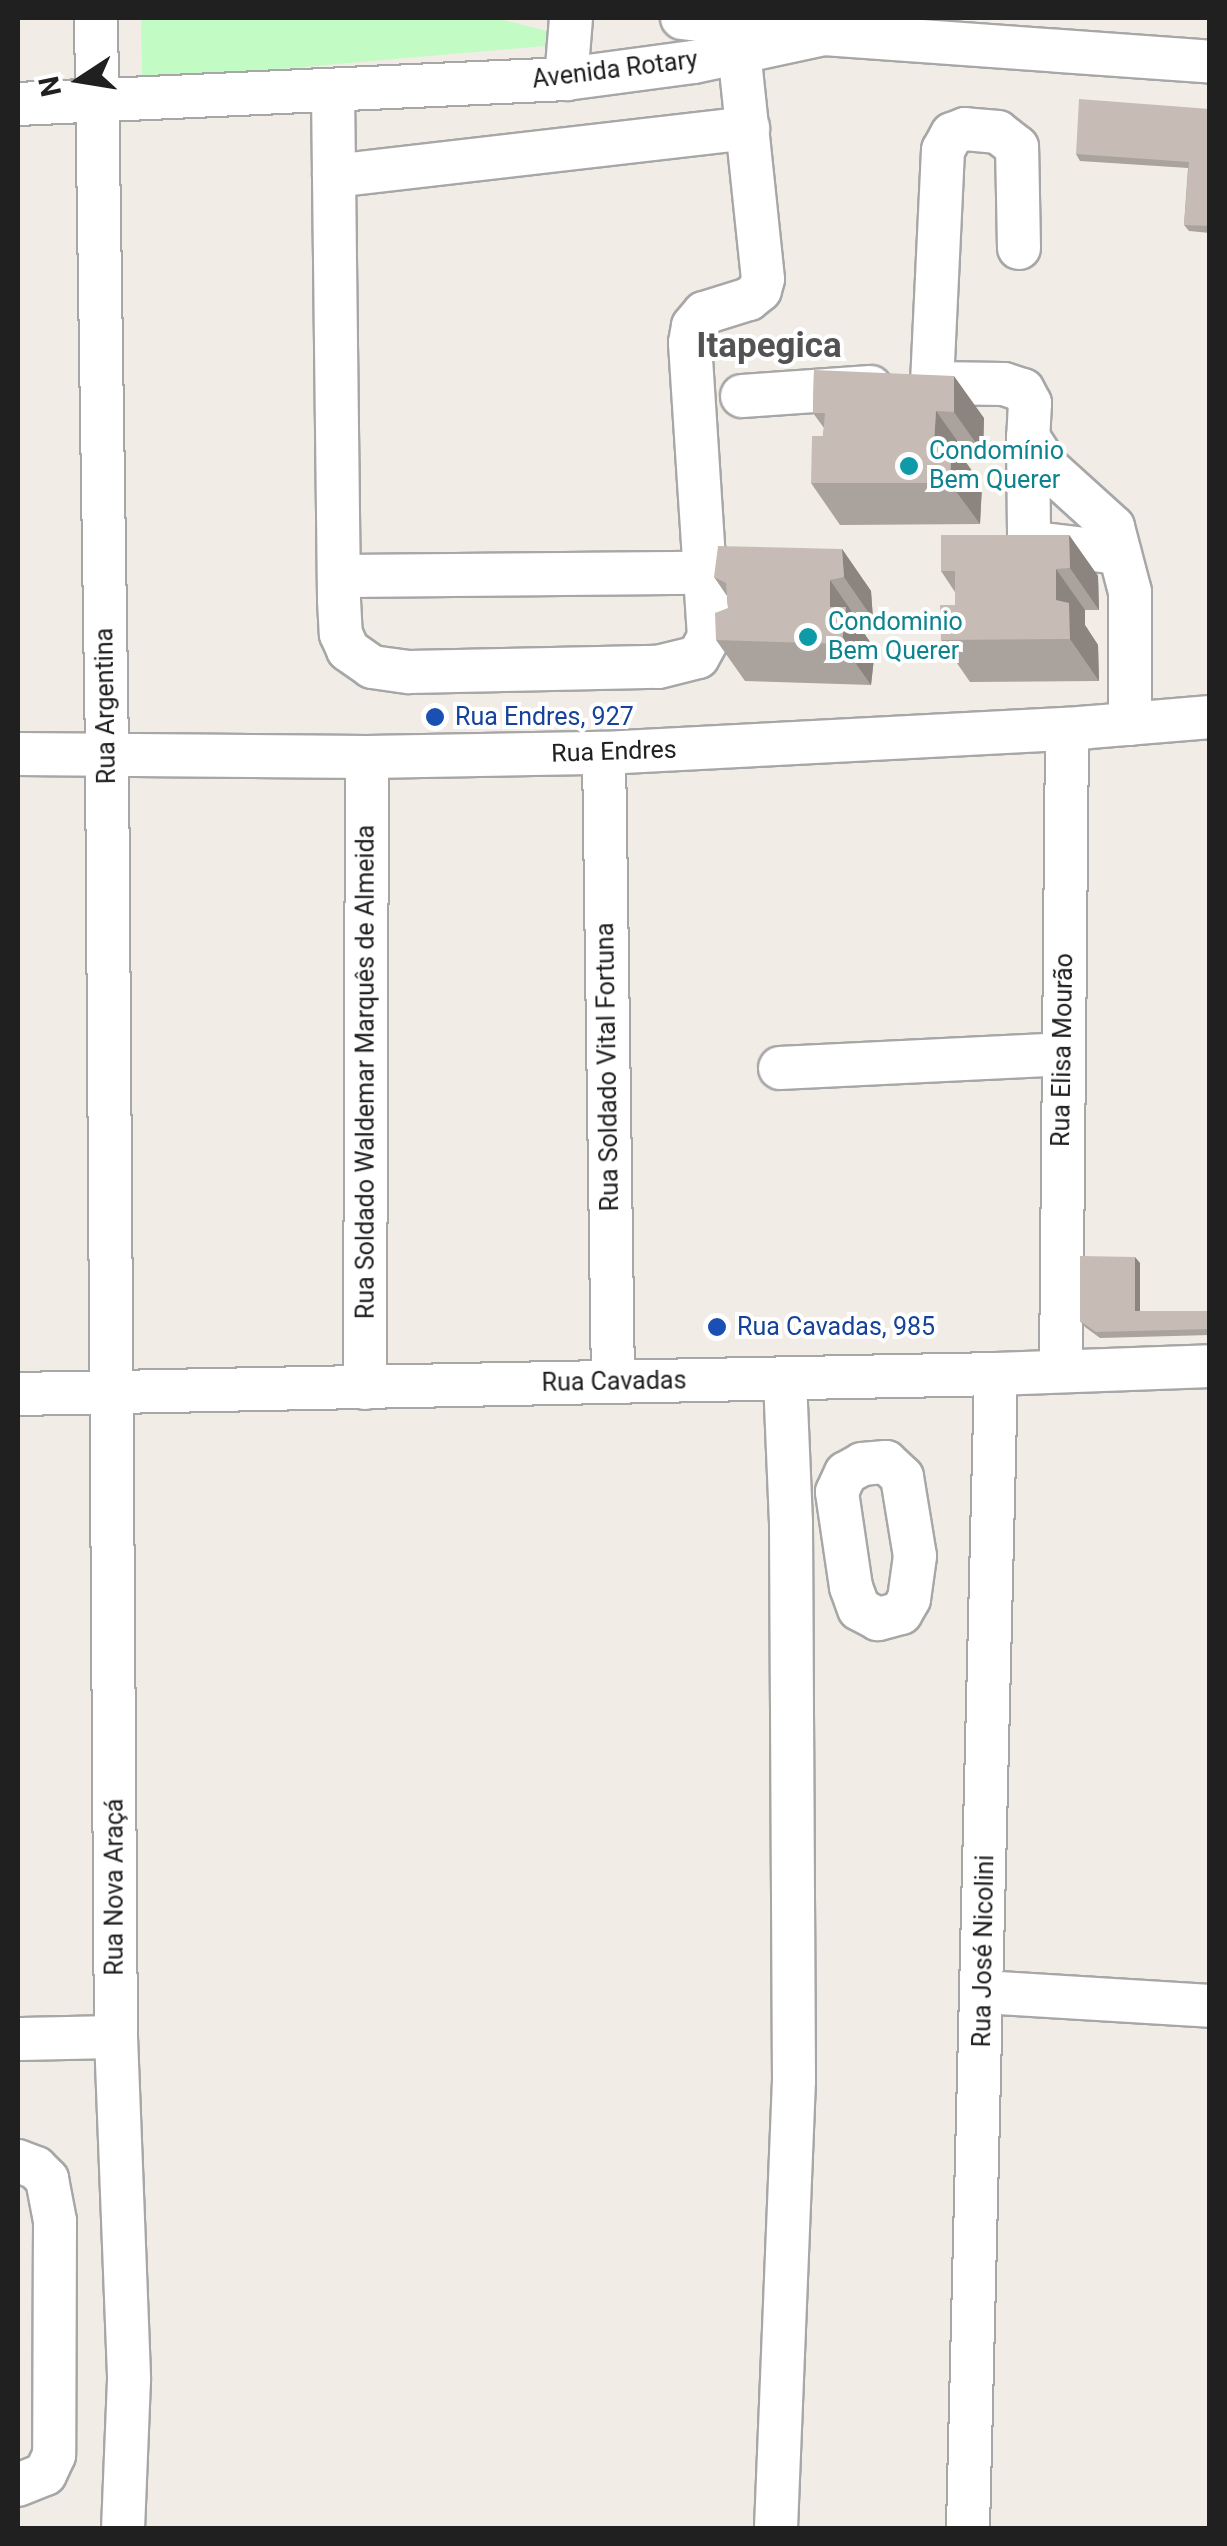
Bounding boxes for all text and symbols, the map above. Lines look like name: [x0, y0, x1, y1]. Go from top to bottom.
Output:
north arrow: [30, 30, 130, 130]
street label: Avenida Rotary: [530, 45, 700, 95]
text: N: [32, 73, 68, 99]
district label: Itapegica: [696, 325, 842, 367]
place label: Condomínio Bem Querer: [929, 437, 1064, 496]
marker: Condomínio Bem Querer: [898, 455, 920, 477]
place label: Condominio Bem Querer: [828, 608, 963, 667]
marker: Condominio Bem Querer: [797, 626, 819, 648]
street label: Rua Argentina: [90, 628, 122, 784]
place label: Rua Endres, 927: [455, 702, 634, 732]
marker: Rua Endres, 927: [424, 706, 446, 728]
street label: Rua Endres: [551, 735, 677, 769]
street label: Rua Soldado Waldemar Marquês de Almeida: [351, 825, 381, 1319]
street label: Rua Soldado Vital Fortuna: [590, 922, 626, 1212]
street label: Rua Elisa Mourão: [1046, 953, 1080, 1147]
place label: Rua Cavadas, 985: [737, 1312, 935, 1342]
marker: Rua Cavadas, 985: [706, 1316, 728, 1338]
street label: Rua Cavadas: [541, 1366, 687, 1398]
street label: Rua Nova Araçá: [100, 1798, 130, 1976]
street label: Rua José Nicolini: [967, 1854, 1001, 2048]

